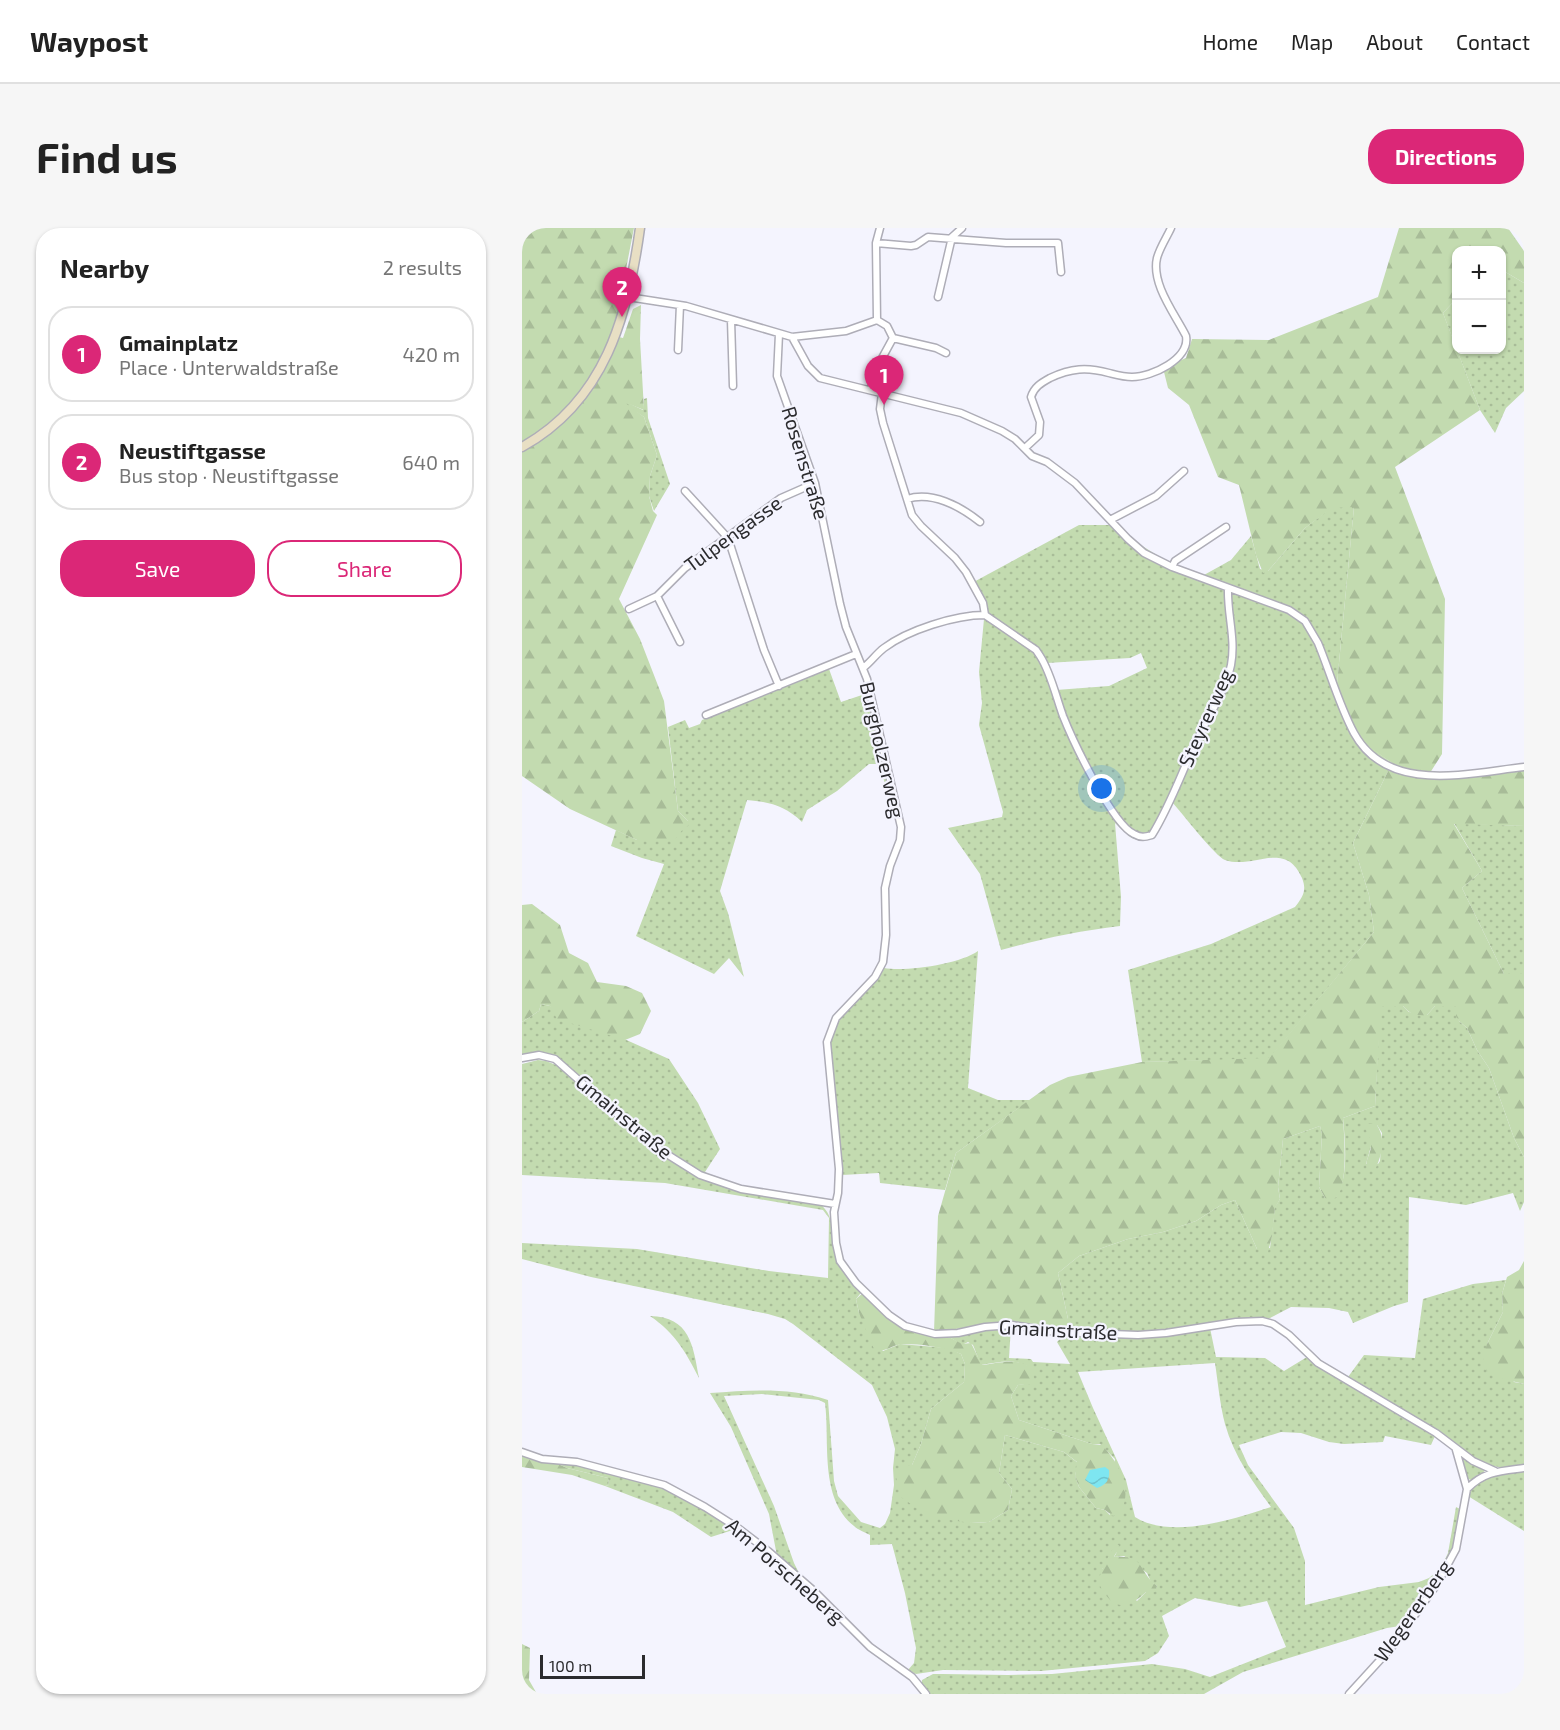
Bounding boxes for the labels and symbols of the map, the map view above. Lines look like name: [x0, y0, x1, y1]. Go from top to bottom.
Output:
pin: 2: [602, 268, 642, 317]
pin: 1: [864, 356, 904, 405]
street label: Rosenstraße: [777, 403, 835, 522]
street label: Tulpengasse: [679, 490, 786, 576]
street label: Steyrerweg: [1173, 665, 1237, 770]
street label: Burgholzerweg: [856, 679, 910, 820]
your location: [1087, 774, 1116, 803]
street label: Gmainstraße: [571, 1069, 678, 1164]
street label: Gmainstraße: [998, 1314, 1118, 1344]
street label: Am Porscheberg: [722, 1512, 850, 1628]
street label: Wegererberg: [1368, 1555, 1456, 1666]
scale bar: [540, 1652, 645, 1680]

